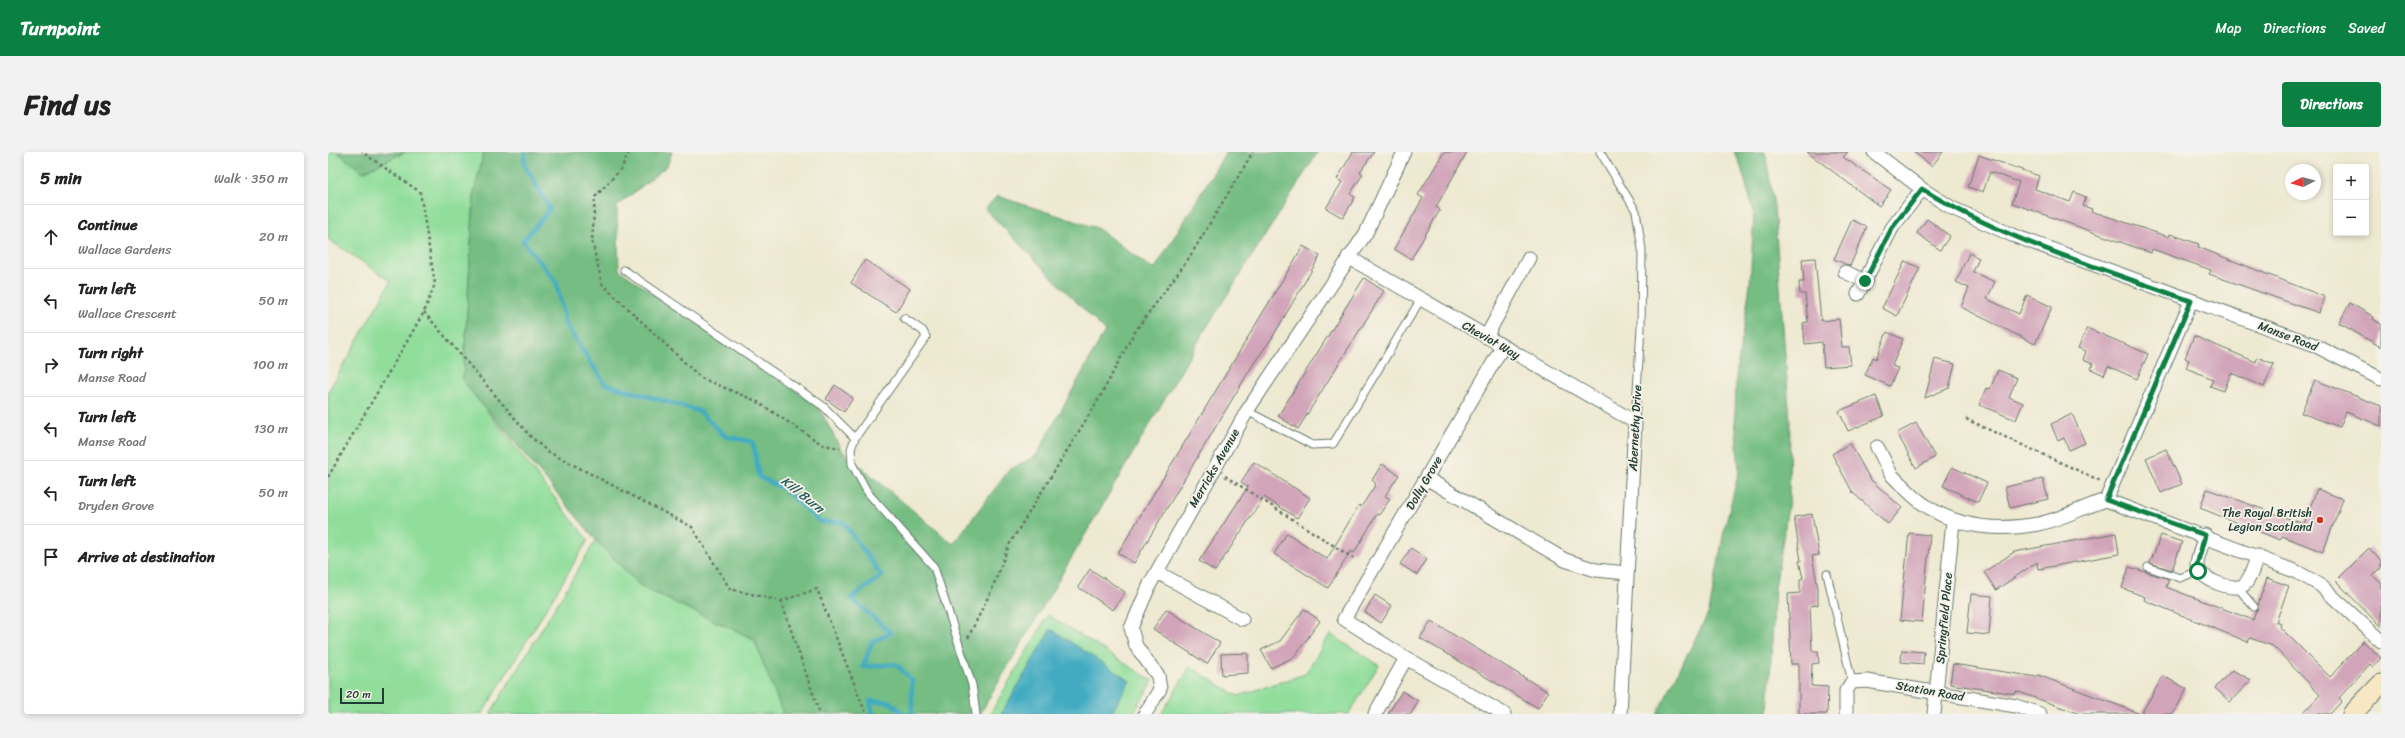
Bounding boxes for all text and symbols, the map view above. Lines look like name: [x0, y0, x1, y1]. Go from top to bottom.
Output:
text: Turnpoint: [20, 12, 101, 45]
text: Map: [2215, 16, 2241, 41]
text: Directions: [2263, 16, 2326, 41]
text: Saved: [2348, 16, 2385, 41]
text: Find us: [24, 80, 111, 129]
button: Directions: [2282, 82, 2381, 127]
text: 5 min: [40, 163, 82, 193]
north arrow: [2285, 164, 2321, 200]
map controls: [2333, 164, 2369, 236]
button: +: [2333, 164, 2369, 200]
text: Walk · 350 m: [214, 167, 288, 190]
button: −: [2333, 200, 2369, 236]
text: Continue: [78, 212, 138, 238]
text: 20 m: [259, 225, 288, 248]
icon: ahead: [40, 226, 62, 248]
text: Wallace Gardens: [78, 238, 171, 261]
route end: [1856, 272, 1874, 290]
text: Turn left: [78, 276, 136, 302]
text: 50 m: [258, 289, 288, 312]
icon: left: [40, 290, 62, 312]
text: Wallace Crescent: [78, 302, 177, 325]
street label: Cheviot Way: [1458, 314, 1525, 366]
street label: Manse Road: [2255, 315, 2322, 358]
text: Turn right: [78, 340, 143, 366]
text: 100 m: [253, 353, 288, 376]
icon: right: [40, 354, 62, 376]
text: Manse Road: [78, 366, 146, 389]
street label: Abernethy Drive: [1622, 384, 1648, 473]
text: Turn left: [78, 404, 136, 430]
text: 130 m: [254, 417, 288, 440]
icon: left: [40, 418, 62, 440]
street label: Merricks Avenue: [1182, 424, 1246, 512]
text: Manse Road: [78, 430, 146, 453]
street label: Dolly Grove: [1400, 452, 1448, 514]
text: Turn left: [78, 468, 136, 494]
water label: Kill Burn: [776, 470, 831, 520]
text: 50 m: [258, 481, 288, 504]
icon: left: [40, 482, 62, 504]
text: Dryden Grove: [78, 494, 154, 517]
place label: The Royal British Legion Scotland: [2222, 502, 2314, 538]
marker: The Royal British Legion Scotland: [2315, 515, 2325, 525]
text: Arrive at destination: [78, 544, 215, 570]
icon: arrive: [40, 546, 62, 568]
route start: [2189, 562, 2207, 580]
street label: Springfield Place: [1929, 571, 1959, 665]
street label: Station Road: [1894, 674, 1967, 708]
text: 20 m: [346, 685, 371, 704]
scale bar: [340, 686, 384, 705]

